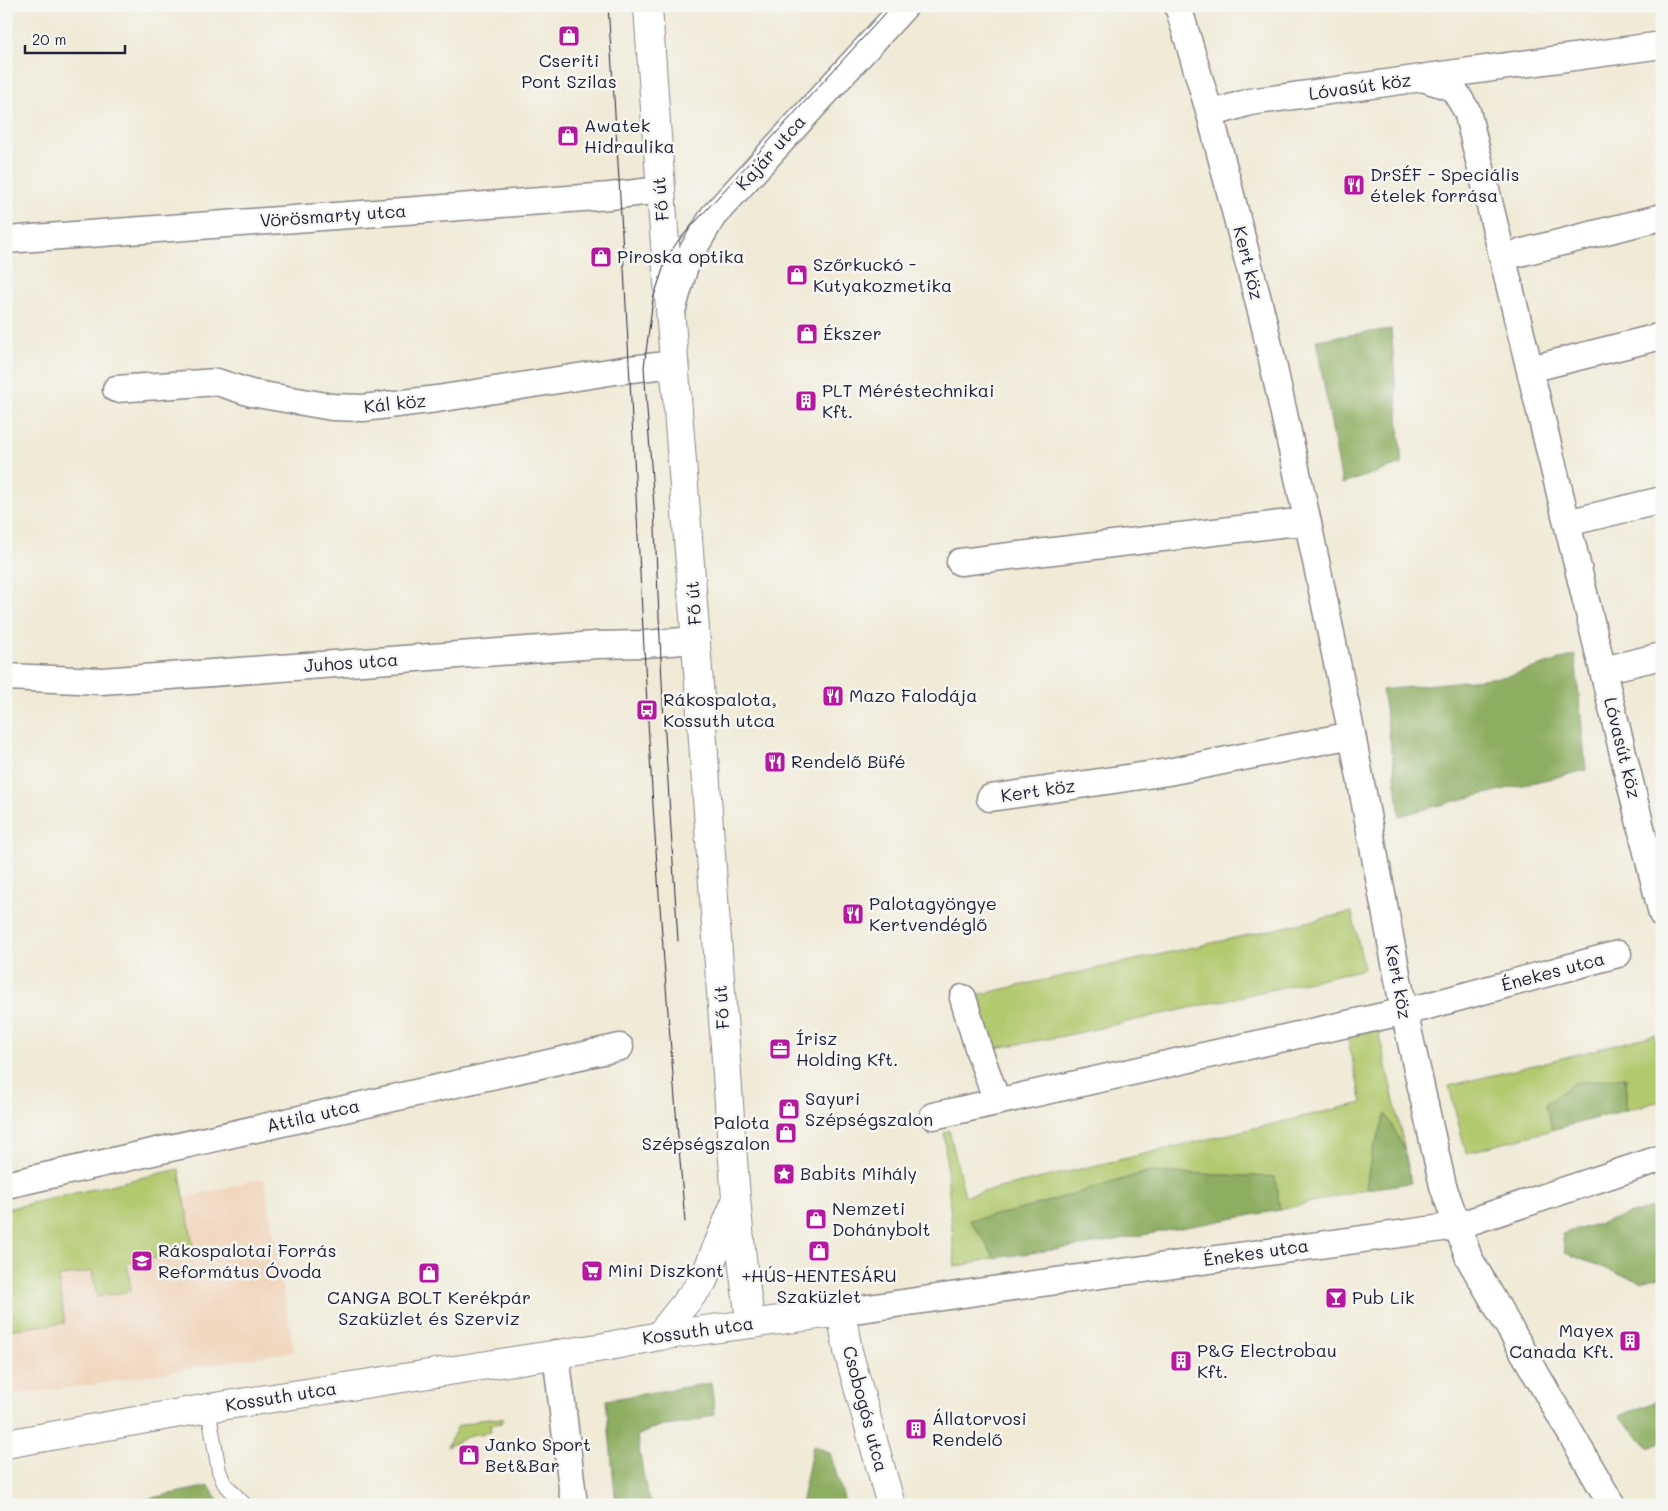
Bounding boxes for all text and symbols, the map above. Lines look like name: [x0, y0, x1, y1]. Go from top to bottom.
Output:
scale bar: [25, 22, 125, 54]
shop icon: Cseriti Pont Szilas: [557, 24, 581, 48]
text: 20 m: [32, 29, 66, 49]
place label: Cseriti Pont Szilas: [521, 48, 617, 93]
street label: Lóvasút köz: [1307, 67, 1413, 105]
street label: Kajár utca: [730, 109, 811, 195]
place label: Awatek Hidraulika: [584, 113, 675, 158]
shop icon: Awatek Hidraulika: [556, 124, 580, 148]
place label: DrSÉF - Speciális ételek forrása: [1370, 162, 1520, 207]
restaurant icon: DrSÉF - Speciális ételek forrása: [1342, 173, 1366, 197]
street label: Fő út: [646, 176, 674, 222]
street label: Vörösmarty utca: [259, 198, 407, 232]
street label: Kert köz: [1228, 223, 1270, 302]
place label: Piroska optika: [617, 244, 744, 268]
shop icon: Piroska optika: [589, 245, 613, 269]
place label: Szőrkuckó - Kutyakozmetika: [813, 252, 952, 297]
shop icon: Szőrkuckó - Kutyakozmetika: [785, 263, 809, 287]
place label: Ékszer: [823, 321, 882, 345]
shop icon: Ékszer: [795, 322, 819, 346]
place label: PLT Méréstechnikai Kft.: [822, 378, 995, 423]
street label: Kál köz: [362, 388, 427, 418]
building icon: PLT Méréstechnikai Kft.: [794, 389, 818, 413]
street label: Fő út: [679, 580, 707, 626]
street label: Juhos utca: [303, 647, 399, 677]
place label: Mazo Falodája: [849, 683, 977, 707]
restaurant icon: Mazo Falodája: [821, 684, 845, 708]
place label: Rákospalota, Kossuth utca: [663, 687, 777, 732]
street label: Lóvasút köz: [1599, 695, 1647, 801]
bus stop icon: Rákospalota, Kossuth utca: [635, 698, 659, 722]
place label: Rendelő Büfé: [791, 749, 906, 773]
restaurant icon: Rendelő Büfé: [763, 750, 787, 774]
street label: Kert köz: [999, 773, 1077, 807]
place label: Palotagyöngye Kertvendéglő: [869, 891, 997, 936]
restaurant icon: Palotagyöngye Kertvendéglő: [841, 902, 865, 926]
street label: Kert köz: [1380, 943, 1418, 1021]
street label: Énekes utca: [1498, 946, 1607, 996]
street label: Fő út: [707, 984, 735, 1030]
place label: Írisz Holding Kft.: [796, 1026, 898, 1071]
office icon: Írisz Holding Kft.: [768, 1037, 792, 1061]
place label: Sayuri Szépségszalon: [805, 1086, 933, 1131]
street label: Attila utca: [264, 1093, 362, 1137]
shop icon: Sayuri Szépségszalon: [777, 1097, 801, 1121]
place label: Palota Szépségszalon: [642, 1110, 770, 1155]
shop icon: Palota Szépségszalon: [774, 1121, 798, 1145]
place label: Babits Mihály: [800, 1161, 917, 1185]
place icon: Babits Mihály: [772, 1162, 796, 1186]
place label: Nemzeti Dohánybolt: [832, 1196, 930, 1241]
shop icon: Nemzeti Dohánybolt: [804, 1207, 828, 1231]
street label: Énekes utca: [1202, 1233, 1310, 1271]
place label: Rákospalotai Forrás Református Óvoda: [158, 1238, 336, 1283]
shop icon: +HÚS-HENTESÁRU Szaküzlet: [807, 1239, 831, 1263]
school or university icon: Rákospalotai Forrás Református Óvoda: [130, 1249, 154, 1273]
place label: Mini Diszkont: [608, 1258, 724, 1282]
supermarket icon: Mini Diszkont: [580, 1259, 604, 1283]
shop icon: CANGA BOLT Kerékpár Szaküzlet és Szerviz: [417, 1261, 441, 1285]
place label: +HÚS-HENTESÁRU Szaküzlet: [741, 1263, 897, 1308]
place label: CANGA BOLT Kerékpár Szaküzlet és Szerviz: [327, 1285, 531, 1330]
place label: Pub Lik: [1352, 1285, 1415, 1309]
bar icon: Pub Lik: [1324, 1286, 1348, 1310]
street label: Kossuth utca: [641, 1310, 755, 1350]
place label: Mayex Canada Kft.: [1509, 1318, 1614, 1363]
building icon: Mayex Canada Kft.: [1618, 1329, 1642, 1353]
place label: P&G Electrobau Kft.: [1197, 1338, 1337, 1383]
street label: Csobogós utca: [838, 1343, 894, 1474]
building icon: P&G Electrobau Kft.: [1169, 1349, 1193, 1373]
street label: Kossuth utca: [223, 1375, 338, 1417]
place label: Állatorvosi Rendelő: [932, 1406, 1027, 1451]
building icon: Állatorvosi Rendelő: [904, 1417, 928, 1441]
place label: Janko Sport Bet&Bar: [485, 1432, 591, 1477]
shop icon: Janko Sport Bet&Bar: [457, 1443, 481, 1467]

